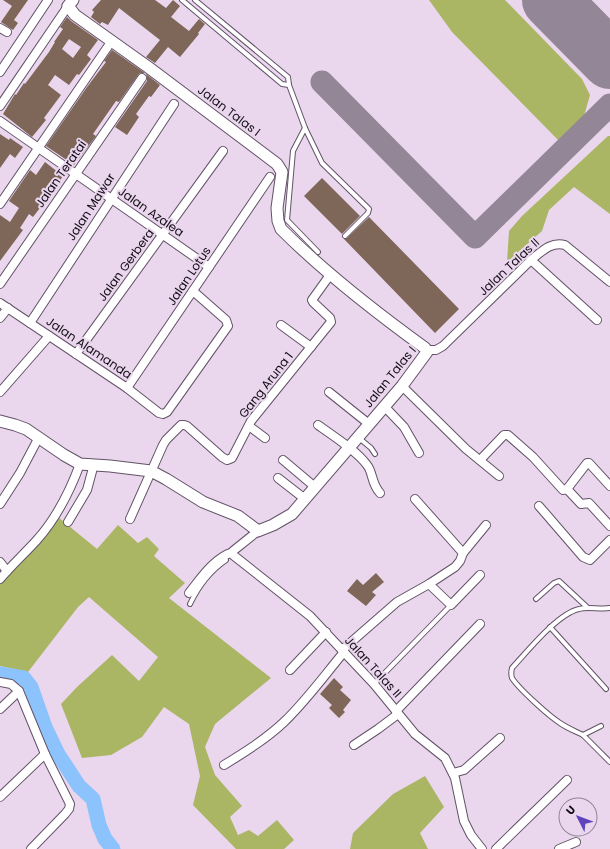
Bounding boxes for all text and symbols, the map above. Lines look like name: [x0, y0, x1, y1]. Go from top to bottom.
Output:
street label: Jalan Talas I: [194, 81, 264, 140]
street label: Jalan Teratai: [31, 137, 90, 211]
street label: Jalan Mawar: [62, 169, 119, 244]
street label: Jalan Azalea: [115, 183, 188, 241]
street label: Jalan Gerbera: [93, 225, 158, 304]
street label: Jalan Talas II: [475, 234, 543, 299]
street label: Jalan Lotus: [163, 243, 215, 308]
street label: Jalan Alamanda: [43, 313, 135, 383]
street label: Jalan Talas I: [360, 342, 420, 411]
street label: Gang Aruna 1: [234, 348, 297, 421]
street label: Jalan Talas II: [341, 632, 406, 701]
north arrow: [558, 797, 598, 837]
text: U: [562, 802, 579, 819]

